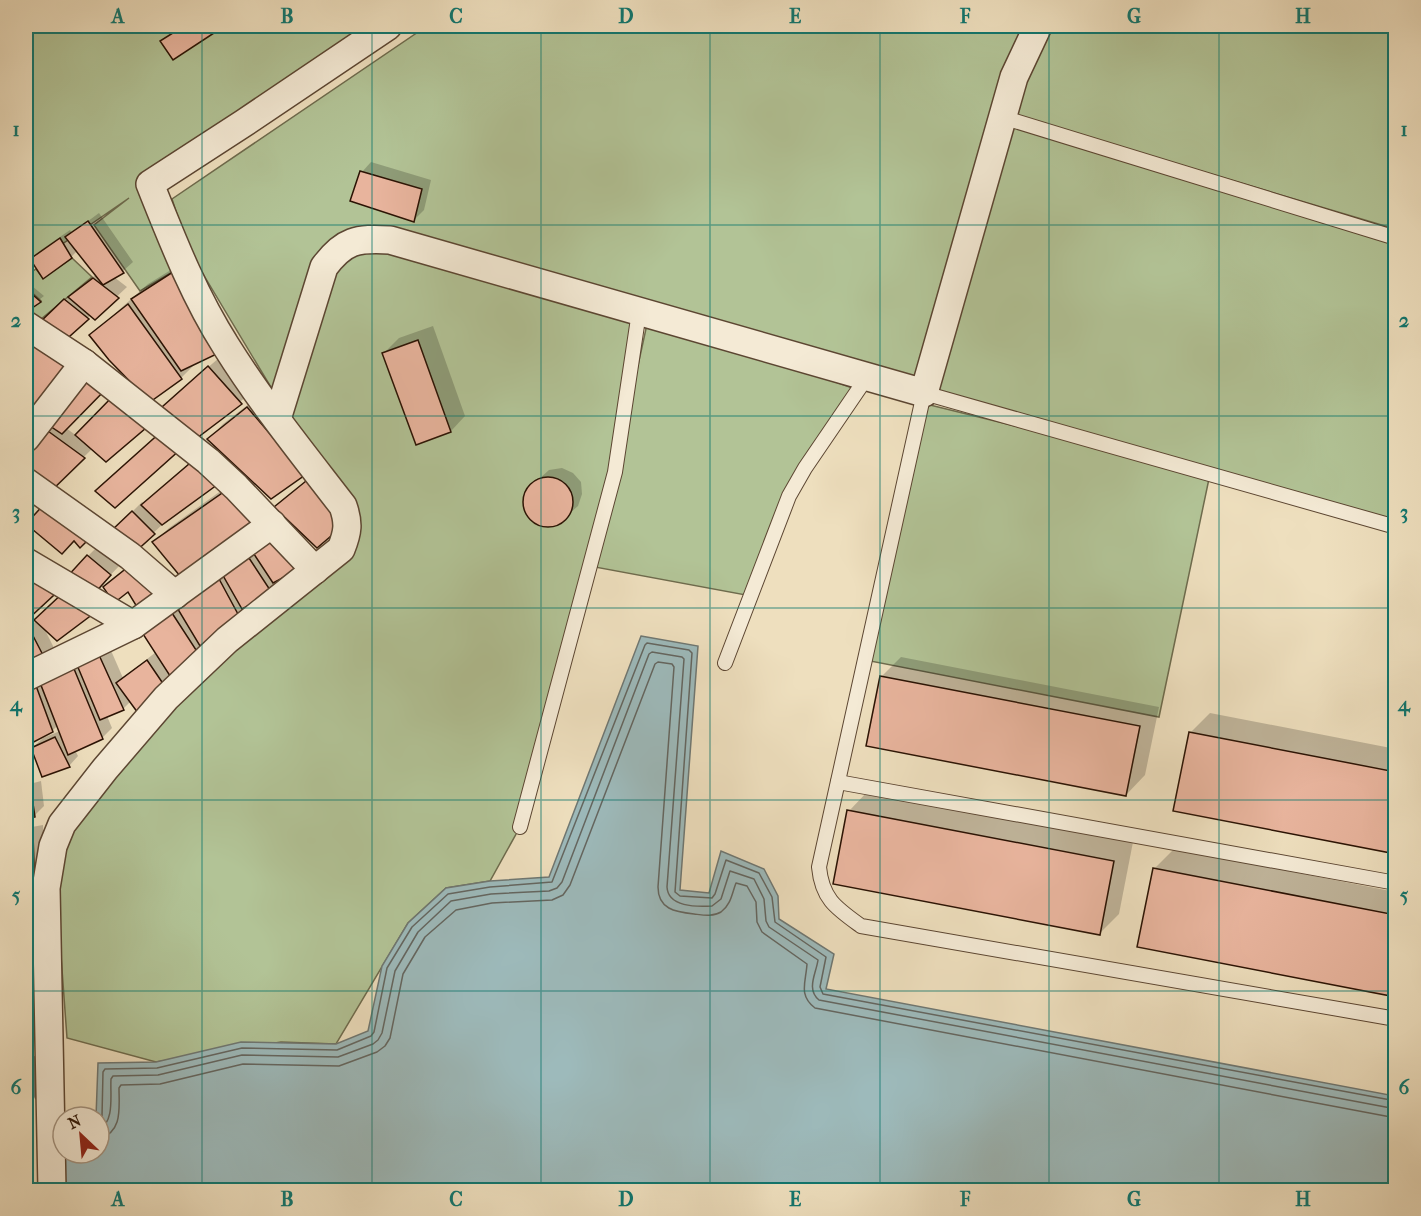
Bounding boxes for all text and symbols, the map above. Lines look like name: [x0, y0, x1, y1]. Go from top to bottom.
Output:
text: A: [110, 5, 126, 28]
text: B: [280, 5, 294, 28]
text: C: [449, 5, 463, 28]
text: D: [618, 5, 634, 28]
text: E: [789, 5, 801, 28]
text: F: [959, 5, 971, 28]
text: G: [1127, 5, 1141, 28]
text: H: [1295, 5, 1311, 28]
text: 1: [12, 118, 20, 141]
text: 1: [1400, 118, 1408, 141]
text: 2: [11, 309, 21, 332]
text: 2: [1399, 309, 1409, 332]
text: 3: [12, 501, 20, 524]
text: 3: [1400, 501, 1408, 524]
text: 4: [9, 693, 23, 717]
text: 4: [1397, 693, 1411, 717]
text: 5: [12, 884, 21, 907]
text: 5: [1400, 884, 1409, 907]
text: 6: [11, 1076, 23, 1099]
text: 6: [1399, 1076, 1411, 1099]
north arrow: [51, 1105, 111, 1165]
text: N: [65, 1110, 85, 1133]
text: A: [110, 1188, 126, 1211]
text: B: [280, 1188, 294, 1211]
text: C: [449, 1188, 463, 1211]
text: D: [618, 1188, 634, 1211]
text: E: [789, 1188, 801, 1211]
text: F: [959, 1188, 971, 1211]
text: G: [1127, 1188, 1141, 1211]
text: H: [1295, 1188, 1311, 1211]

